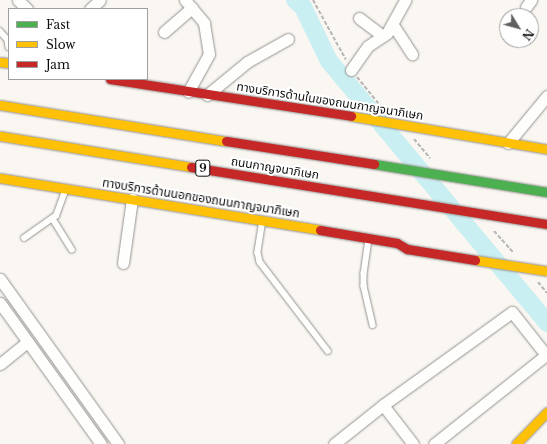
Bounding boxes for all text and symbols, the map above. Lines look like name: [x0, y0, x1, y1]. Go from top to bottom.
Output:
legend: [8, 8, 148, 80]
north arrow: [499, 8, 539, 48]
text: Fast: [46, 17, 70, 32]
text: N: [519, 26, 536, 43]
text: Slow: [46, 37, 75, 52]
text: Jam: [46, 57, 70, 72]
street label: ทางบริการด้านในของถนนกาญจนาภิเษก: [236, 79, 424, 123]
street label: ถนนกาญจนาภิเษก: [230, 154, 320, 182]
road number: 9: [195, 159, 211, 177]
street label: ทางบริการด้านนอกของถนนกาญจนาภิเษก: [101, 175, 301, 221]

